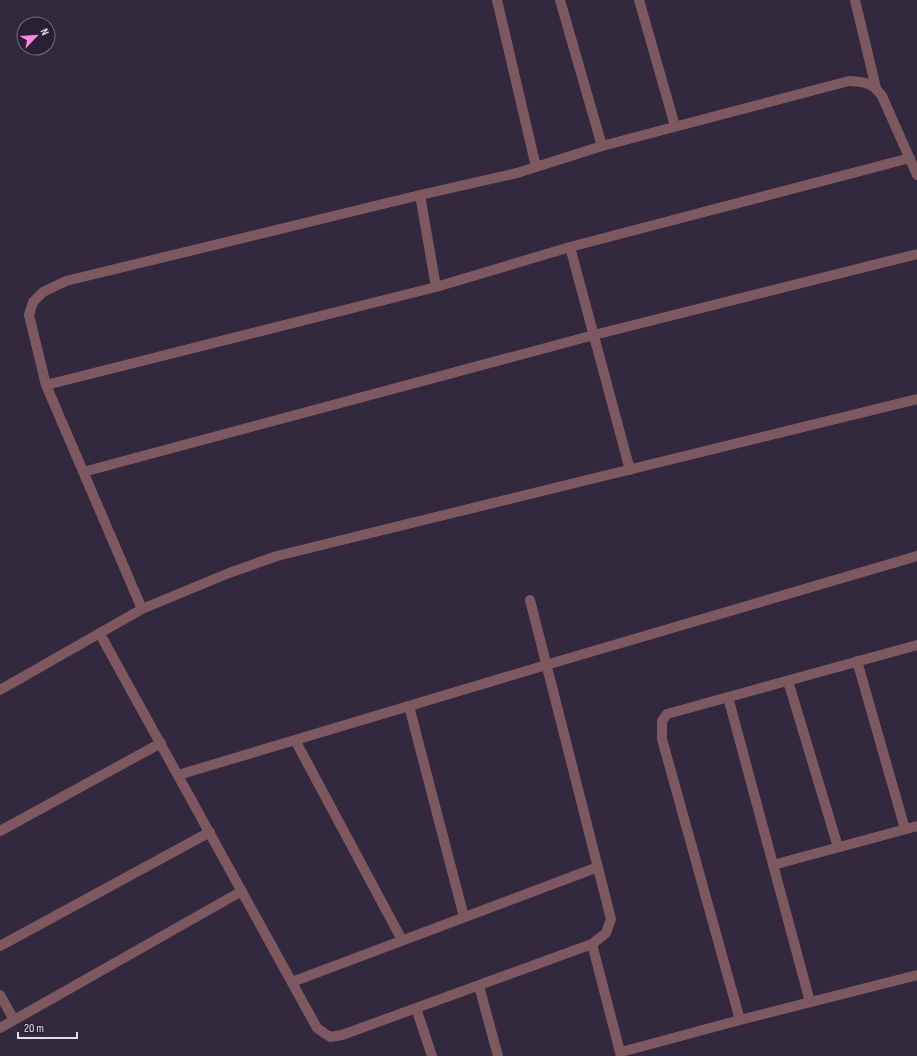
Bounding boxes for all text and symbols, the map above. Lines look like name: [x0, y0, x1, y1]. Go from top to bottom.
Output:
north arrow: [16, 16, 56, 56]
text: N: [37, 27, 52, 38]
scale bar: [18, 1014, 77, 1040]
text: 20 m: [24, 1021, 44, 1036]

